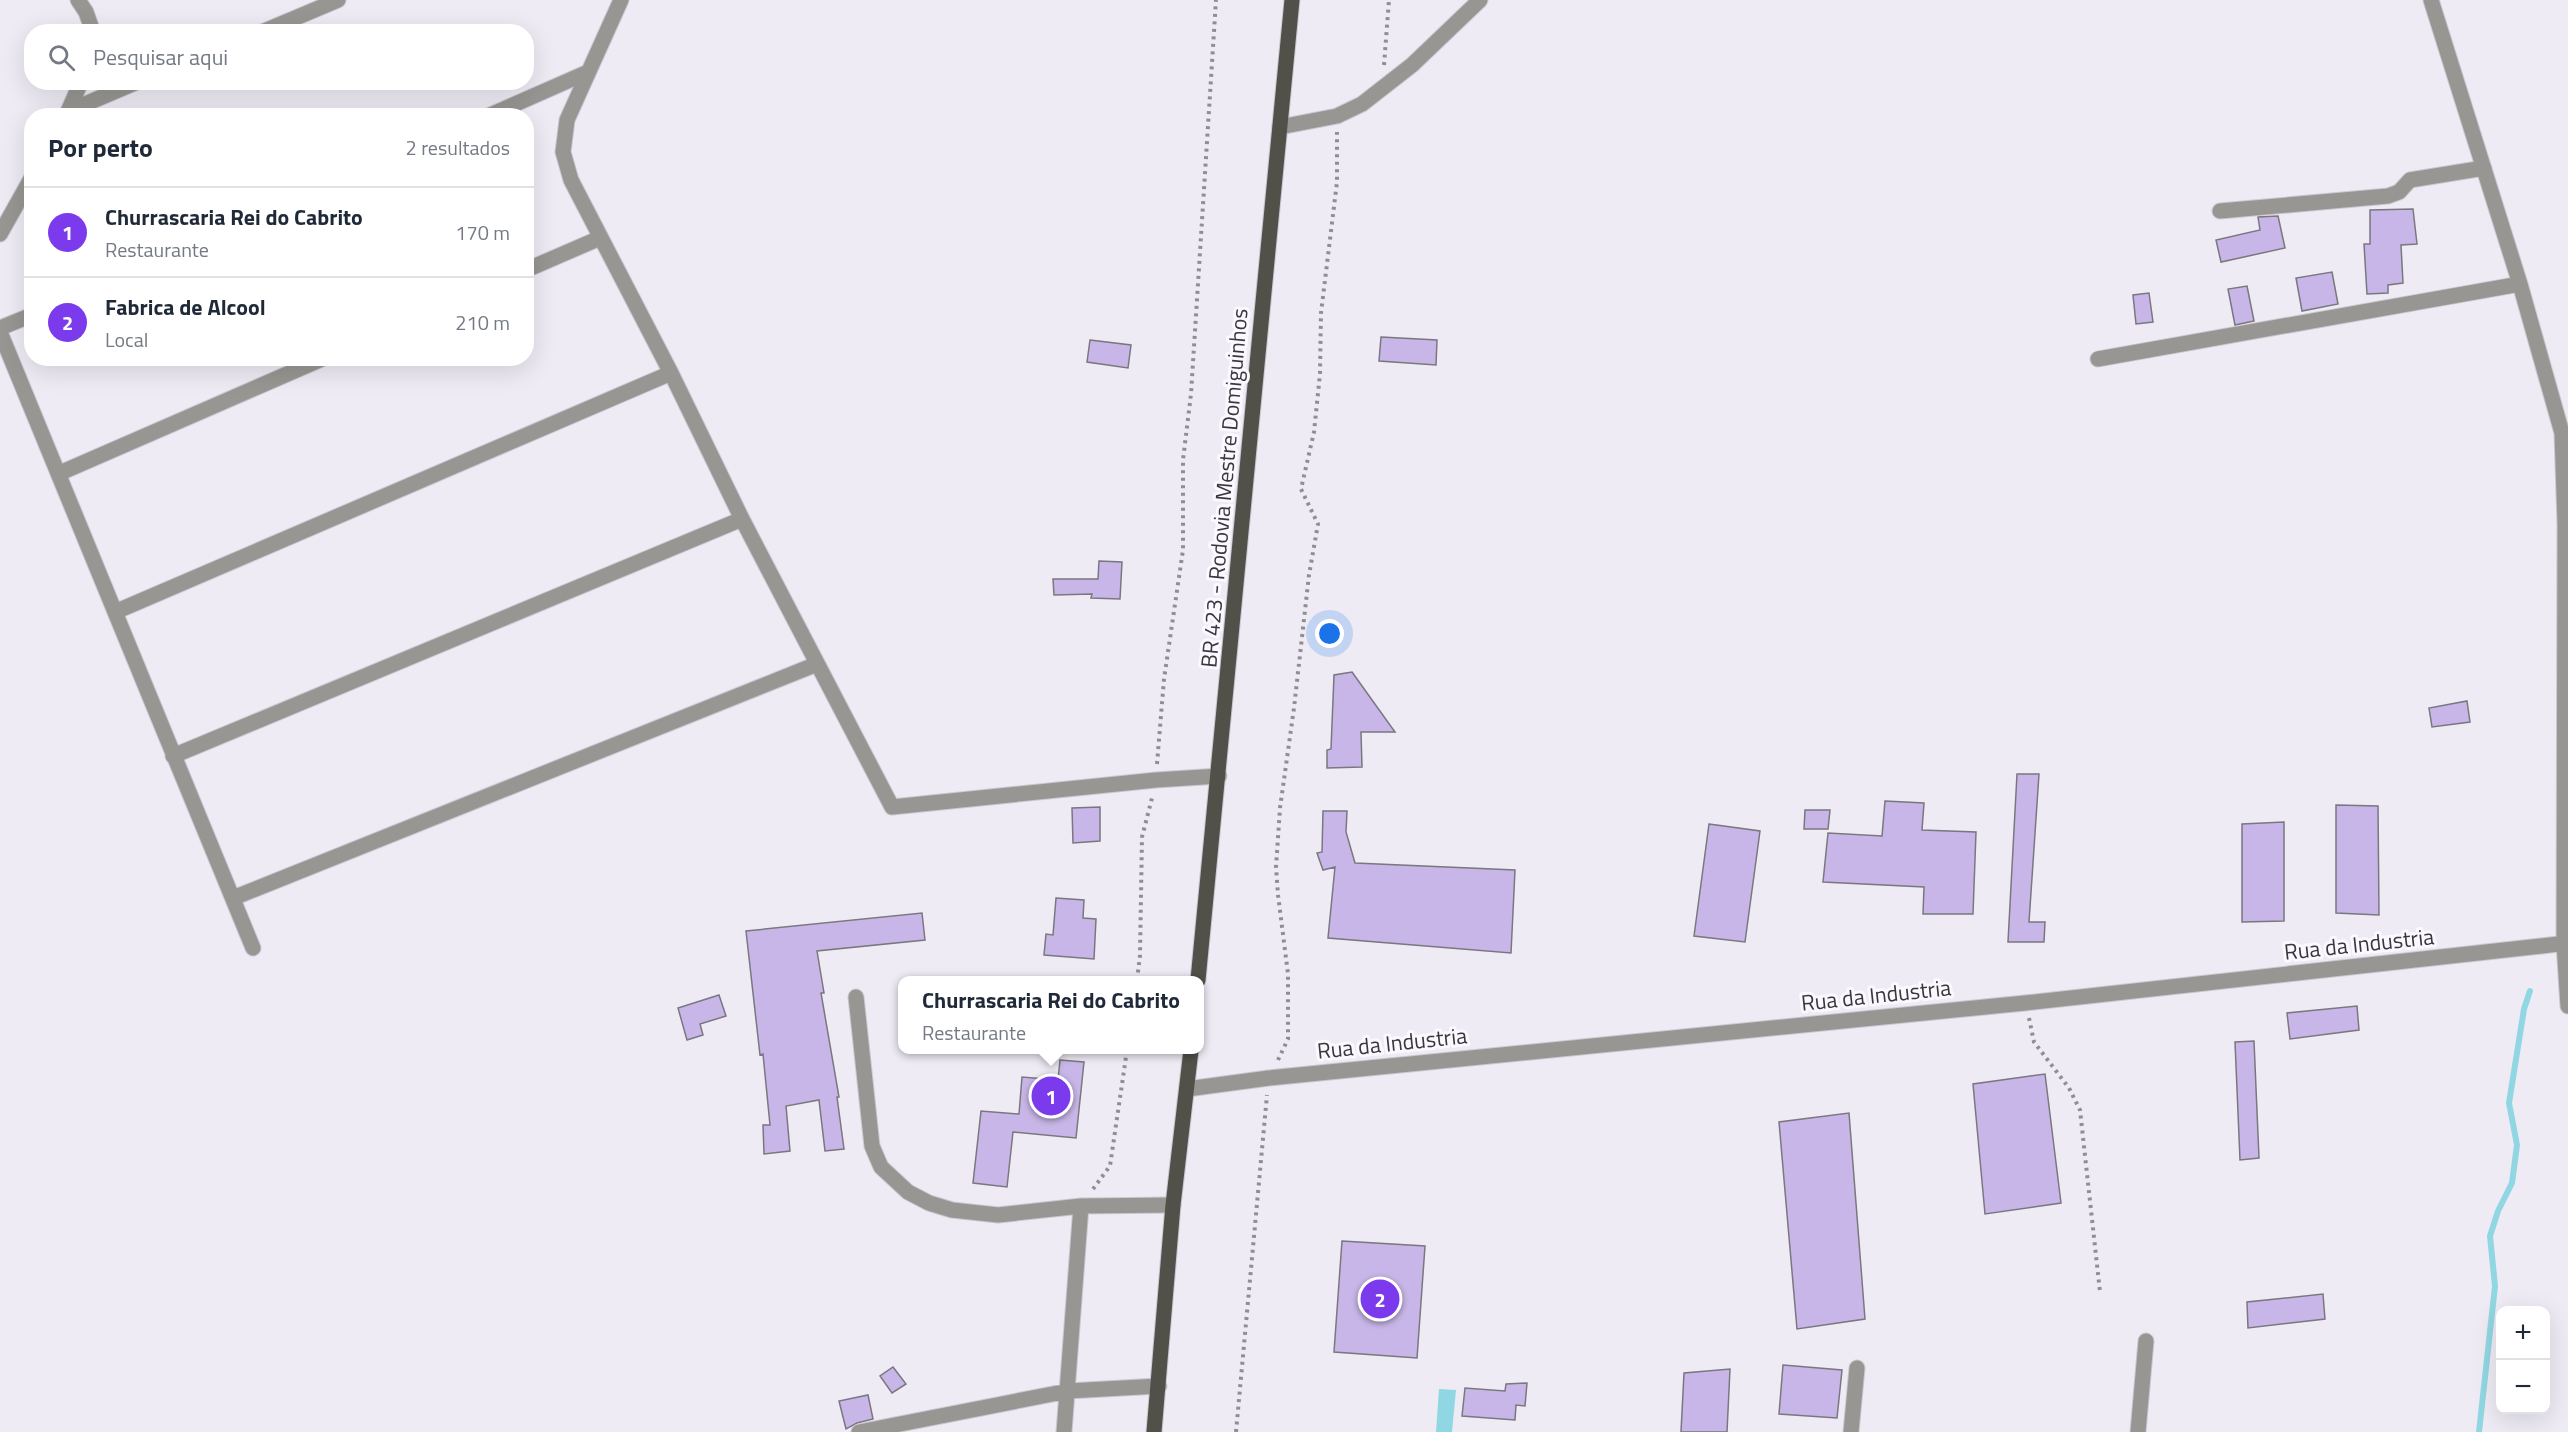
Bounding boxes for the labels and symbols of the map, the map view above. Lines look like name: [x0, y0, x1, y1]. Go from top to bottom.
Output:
street label: BR 423 - Rodovia Mestre Domiguinhos: [1191, 307, 1257, 669]
your location: [1315, 619, 1344, 648]
street label: Rua da Industria: [2282, 919, 2436, 969]
street label: Rua da Industria: [1799, 970, 1953, 1020]
street label: Rua da Industria: [1315, 1018, 1469, 1068]
pin: 1: [1032, 1074, 1070, 1118]
pin: 2: [1360, 1276, 1400, 1322]

